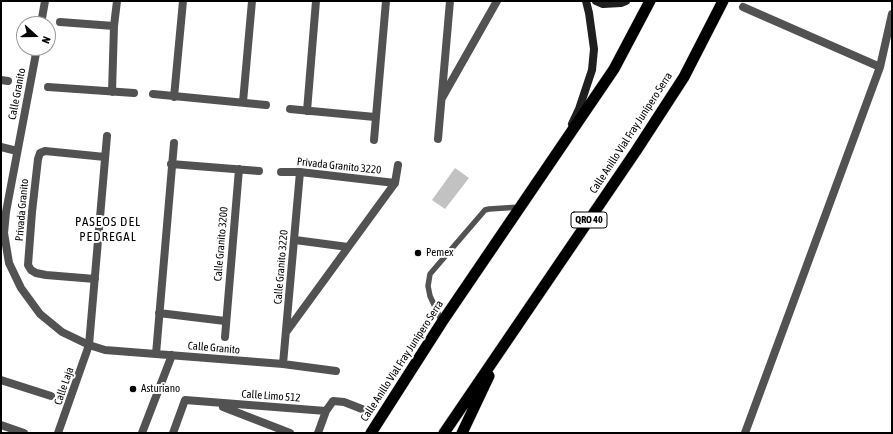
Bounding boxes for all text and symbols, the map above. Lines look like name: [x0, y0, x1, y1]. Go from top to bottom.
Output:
north arrow: [16, 16, 56, 56]
text: N: [40, 35, 53, 45]
street label: Calle Granito: [6, 67, 28, 121]
street label: Calle Anillo Vial Fray Junípero Serra: [587, 70, 675, 196]
street label: Privada Granito 3220: [296, 155, 382, 177]
street label: Privada Granito: [13, 178, 31, 242]
street label: Calle Granito 3200: [211, 206, 231, 282]
road number: QRO 40: [571, 212, 607, 228]
district label: PASEOS DEL PEDREGAL: [75, 214, 141, 245]
street label: Calle Granito 3220: [271, 229, 291, 305]
place label: Pemex: [426, 246, 454, 260]
marker: Pemex: [413, 248, 423, 258]
street label: Calle Anillo Vial Fray Junípero Serra: [358, 298, 446, 424]
street label: Calle Granito: [187, 339, 241, 357]
street label: Calle Laja: [51, 365, 77, 407]
place label: Asturiano: [141, 382, 180, 396]
marker: Asturiano: [128, 384, 138, 394]
street label: Calle Limo 512: [241, 387, 301, 405]

